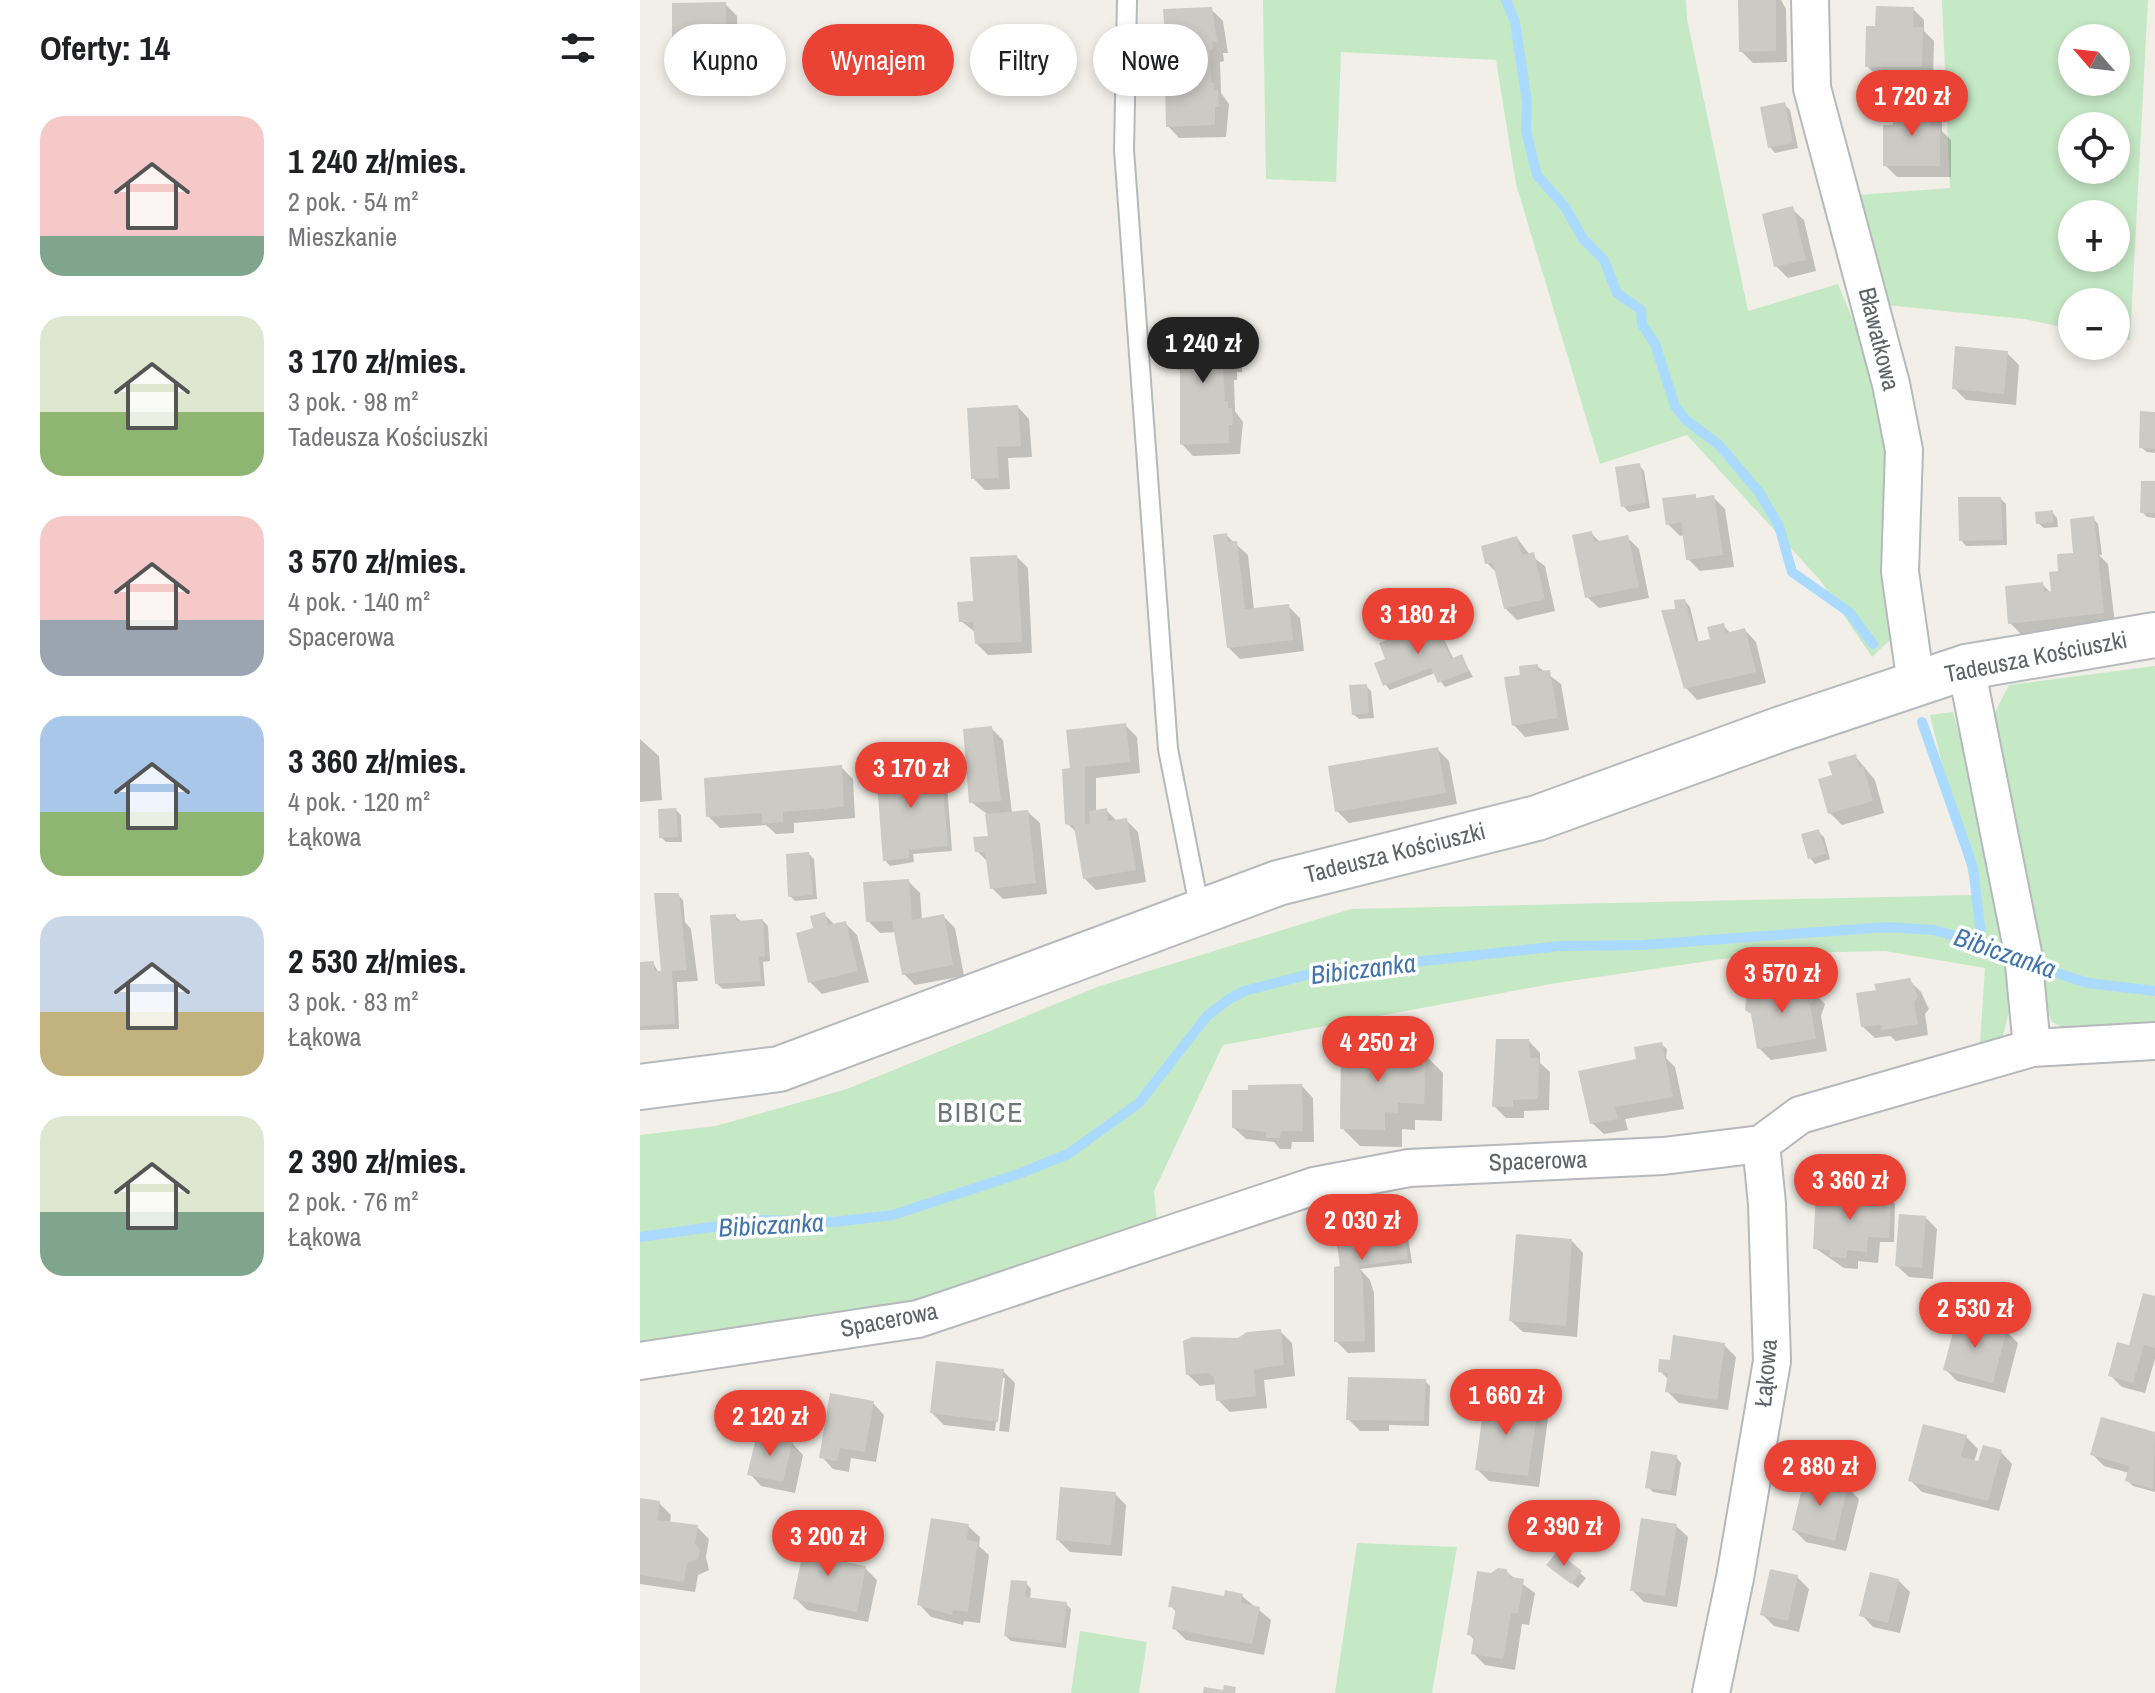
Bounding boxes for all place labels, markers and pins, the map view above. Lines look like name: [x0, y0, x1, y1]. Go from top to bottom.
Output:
pin: 1 720 zł: [1829, 70, 1995, 138]
pin: 1 240 zł: [1120, 317, 1286, 385]
pin: 3 180 zł: [1335, 588, 1501, 656]
pin: 3 170 zł: [828, 742, 994, 810]
pin: 3 570 zł: [1699, 947, 1865, 1015]
pin: 4 250 zł: [1295, 1016, 1461, 1084]
pin: 3 360 zł: [1767, 1154, 1933, 1222]
pin: 2 030 zł: [1279, 1194, 1445, 1262]
pin: 2 530 zł: [1892, 1282, 2058, 1350]
pin: 1 660 zł: [1423, 1369, 1589, 1437]
pin: 2 120 zł: [687, 1390, 853, 1458]
pin: 2 880 zł: [1737, 1440, 1903, 1508]
pin: 2 390 zł: [1481, 1500, 1647, 1568]
pin: 3 200 zł: [745, 1510, 911, 1578]

